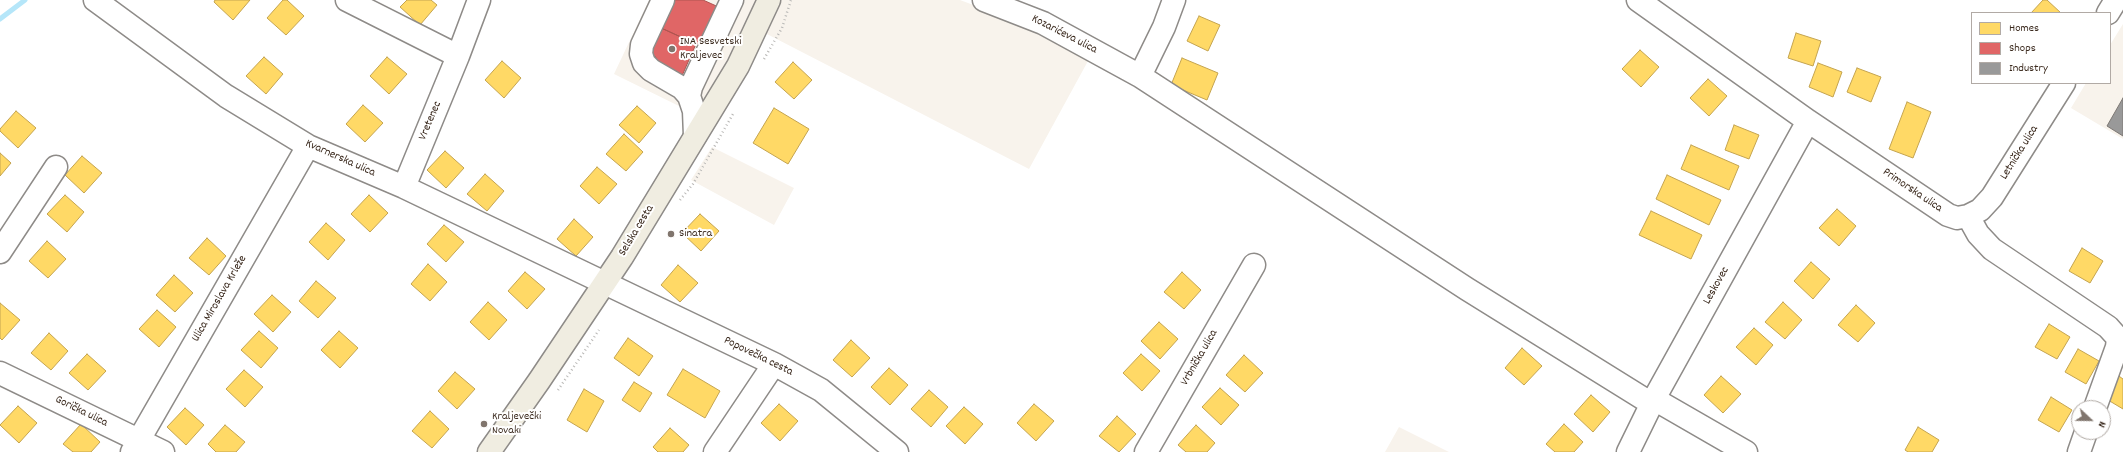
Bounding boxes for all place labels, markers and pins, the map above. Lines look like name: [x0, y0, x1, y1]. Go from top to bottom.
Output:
place label: INA Sesvetski Kraljevec: [680, 35, 741, 63]
marker: INA Sesvetski Kraljevec: [667, 44, 677, 54]
place label: Sinatra: [679, 227, 712, 241]
marker: Sinatra: [666, 229, 676, 239]
place label: Kraljevečki Novaki: [492, 410, 541, 438]
marker: Kraljevečki Novaki: [479, 419, 489, 429]

